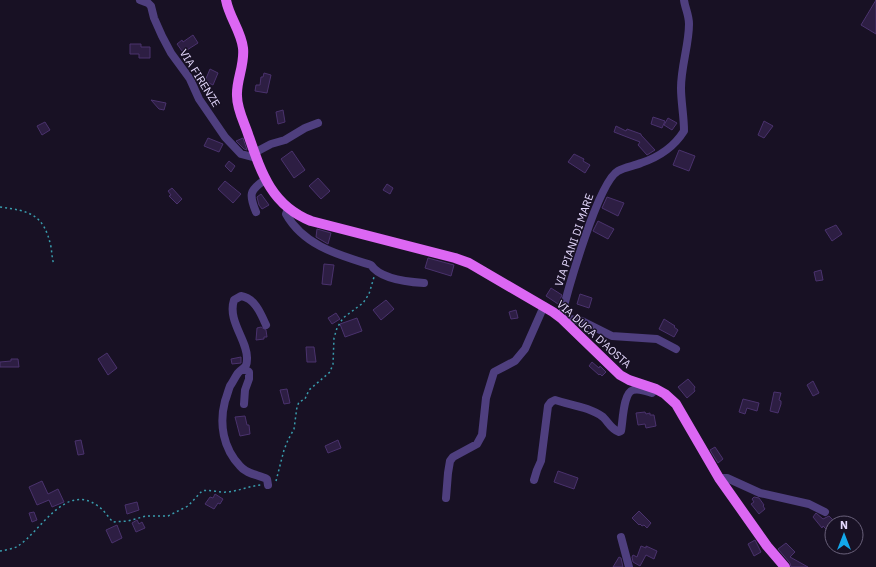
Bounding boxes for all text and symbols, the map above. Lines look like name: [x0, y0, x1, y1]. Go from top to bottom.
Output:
street label: VIA FIRENZE: [177, 47, 223, 109]
street label: VIA PIANI DI MARE: [552, 192, 596, 288]
street label: VIA DUCA D'AOSTA: [554, 297, 634, 371]
north arrow: [824, 515, 864, 555]
text: N: [840, 518, 848, 532]

